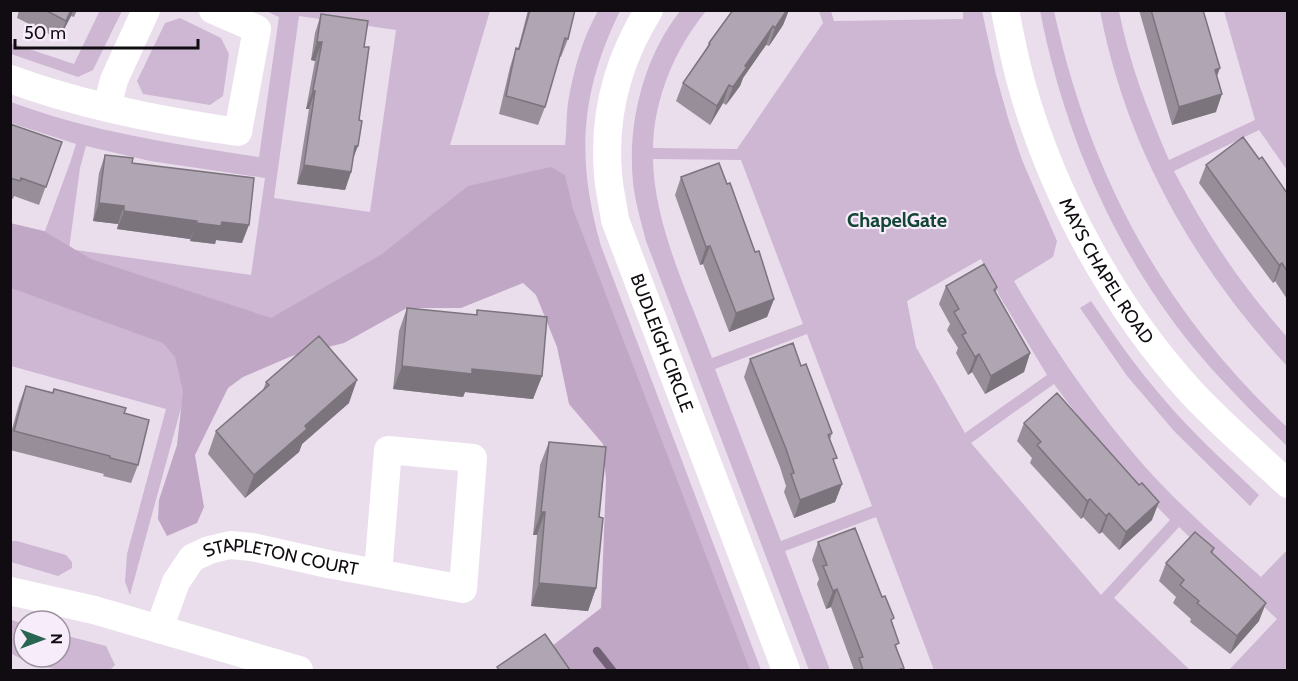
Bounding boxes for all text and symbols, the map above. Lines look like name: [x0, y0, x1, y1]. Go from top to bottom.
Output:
scale bar: [15, 12, 198, 50]
text: 50 m: [24, 22, 66, 44]
street label: MAYS CHAPEL ROAD: [1054, 194, 1158, 348]
district label: ChapelGate: [847, 208, 947, 232]
street label: BUDLEIGH CIRCLE: [625, 271, 698, 415]
street label: STAPLETON COURT: [200, 534, 360, 580]
north arrow: [12, 609, 72, 669]
text: N: [47, 633, 66, 645]

